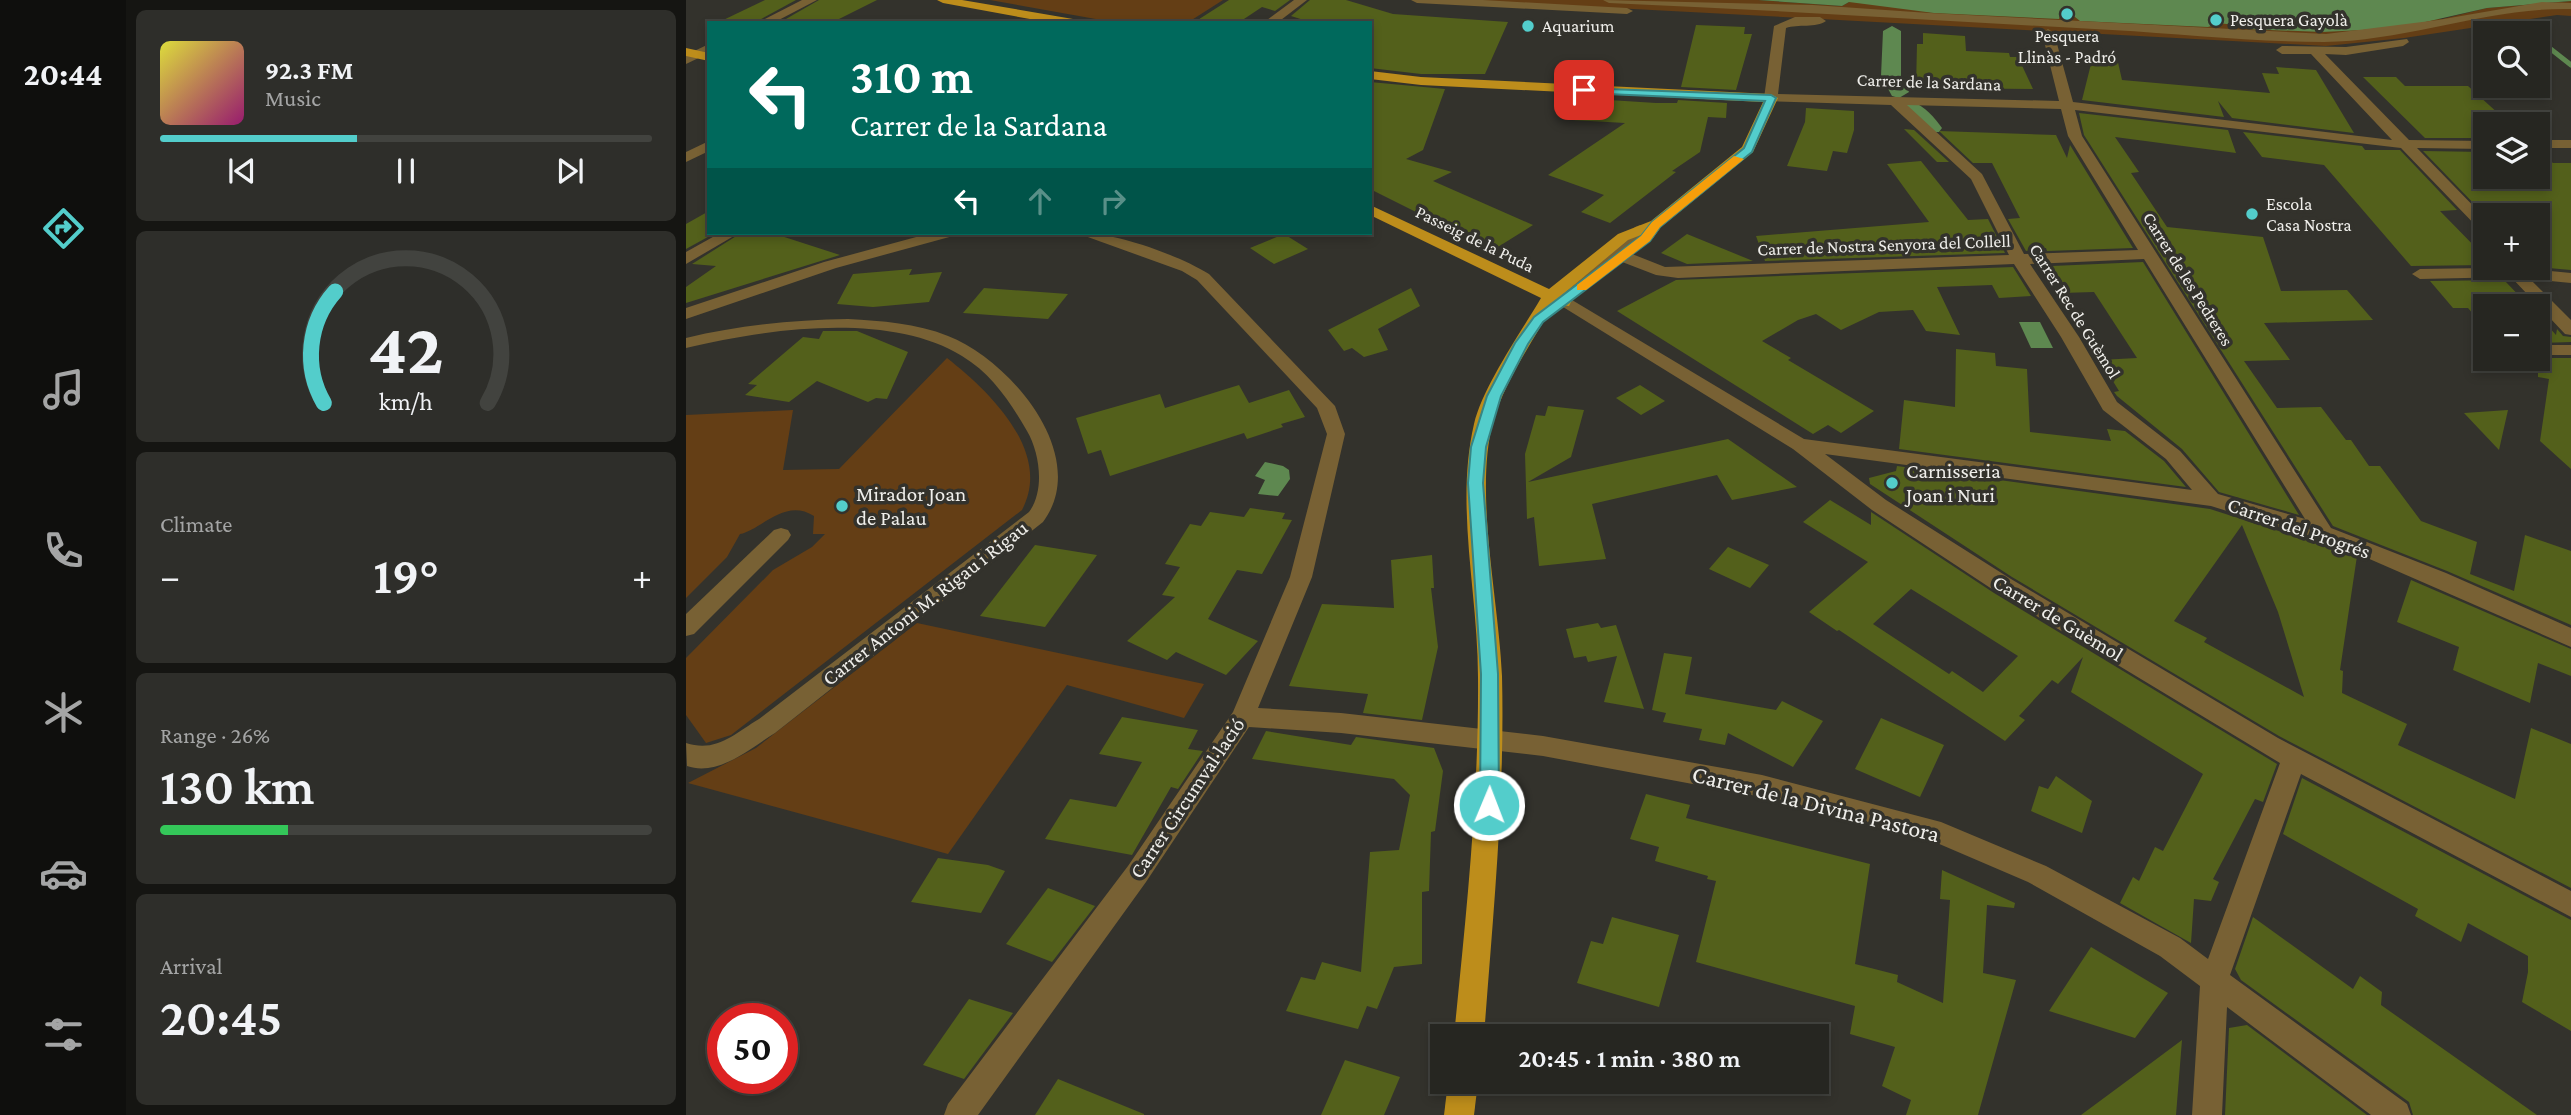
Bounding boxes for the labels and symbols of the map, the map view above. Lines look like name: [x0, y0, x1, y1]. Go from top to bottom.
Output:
marker: Pesquera Llinàs - Padró: [2059, 6, 2075, 22]
place label: Pesquera Gayolà: [2230, 10, 2348, 30]
marker: Pesquera Gayolà: [2208, 12, 2224, 28]
place label: Aquarium: [1542, 16, 1615, 36]
marker: Aquarium: [1520, 18, 1536, 34]
place label: Pesquera Llinàs - Padró: [2018, 26, 2116, 67]
pin: [1554, 60, 1614, 120]
street label: Carrer de la Sardana: [1856, 69, 2002, 95]
place label: Escola Casa Nostra: [2266, 194, 2352, 235]
street label: Passeig de la Puda: [1412, 202, 1538, 276]
marker: Escola Casa Nostra: [2244, 206, 2260, 222]
street label: Carrer de les Pedreres: [2139, 208, 2237, 350]
street label: Carrer de Nostra Senyora del Collell: [1757, 231, 2011, 259]
street label: Carrer Rec de Guèmol: [2025, 240, 2125, 382]
place label: Carnisseria Joan i Nuri: [1904, 459, 2001, 507]
marker: Carnisseria Joan i Nuri: [1884, 475, 1900, 491]
place label: Mirador Joan de Palau: [856, 482, 966, 530]
street label: Carrer del Progrés: [2224, 492, 2374, 564]
marker: Mirador Joan de Palau: [834, 498, 850, 514]
street label: Carrer Antoni M. Rigau i Rigau: [818, 515, 1032, 691]
street label: Carrer de Guèmol: [1988, 570, 2128, 666]
street label: Carrer Circumval·lació: [1124, 713, 1250, 883]
street label: Carrer de la Divina Pastora: [1690, 760, 1943, 847]
position arrow: [1452, 768, 1526, 842]
speed limit sign: 50: [707, 1003, 798, 1094]

